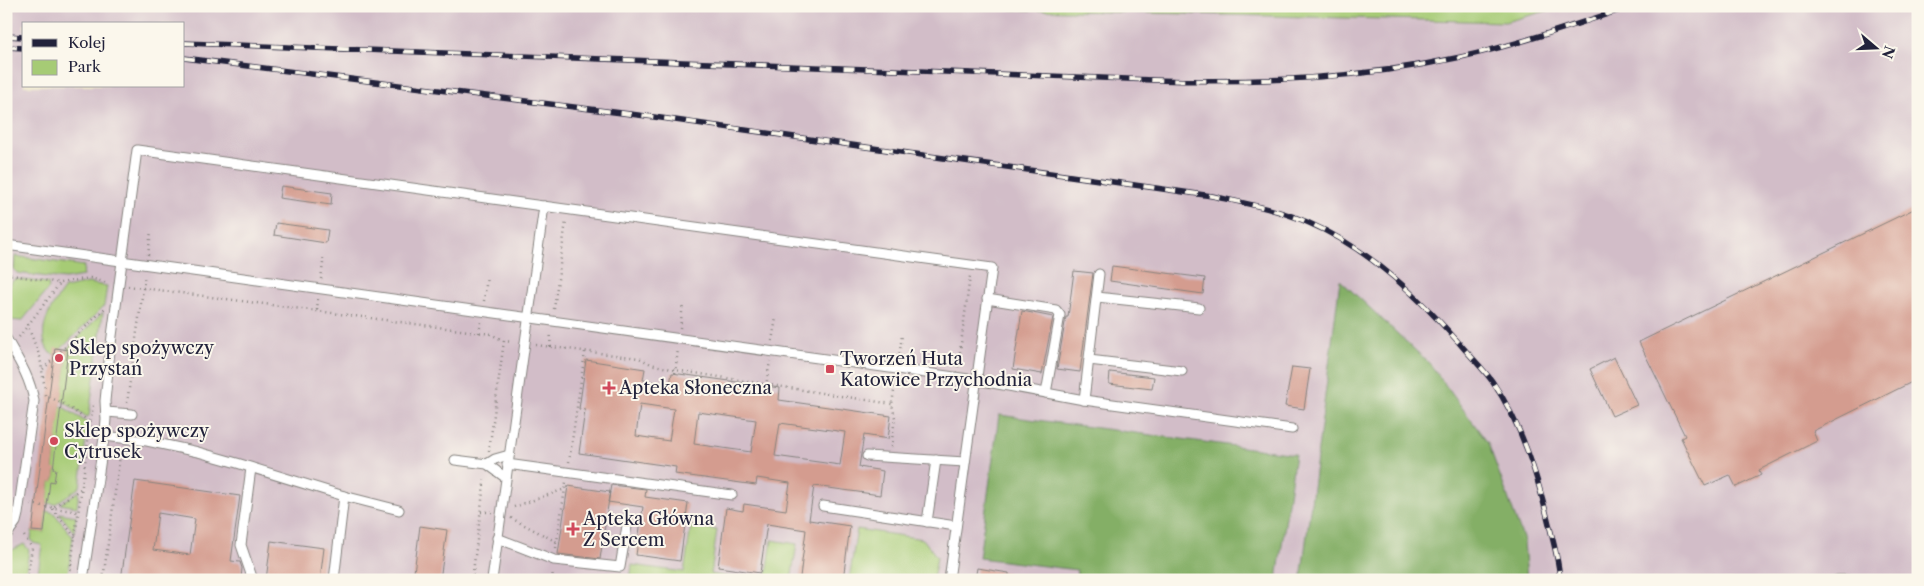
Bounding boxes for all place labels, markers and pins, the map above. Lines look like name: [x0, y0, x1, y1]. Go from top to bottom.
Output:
place label: Sklep spożywczy Przystań: [69, 337, 215, 380]
place label: Tworzeń Huta Katowice Przychodnia: [840, 348, 1033, 391]
marker: Sklep spożywczy Przystań: [53, 352, 65, 364]
marker: Tworzeń Huta Katowice Przychodnia: [824, 363, 836, 375]
place label: Apteka Słoneczna: [618, 377, 773, 399]
marker: Apteka Słoneczna: [603, 382, 615, 394]
place label: Sklep spożywczy Cytrusek: [64, 420, 210, 463]
marker: Sklep spożywczy Cytrusek: [48, 435, 60, 447]
place label: Apteka Główna Z Sercem: [582, 508, 715, 551]
marker: Apteka Główna Z Sercem: [567, 523, 579, 535]

